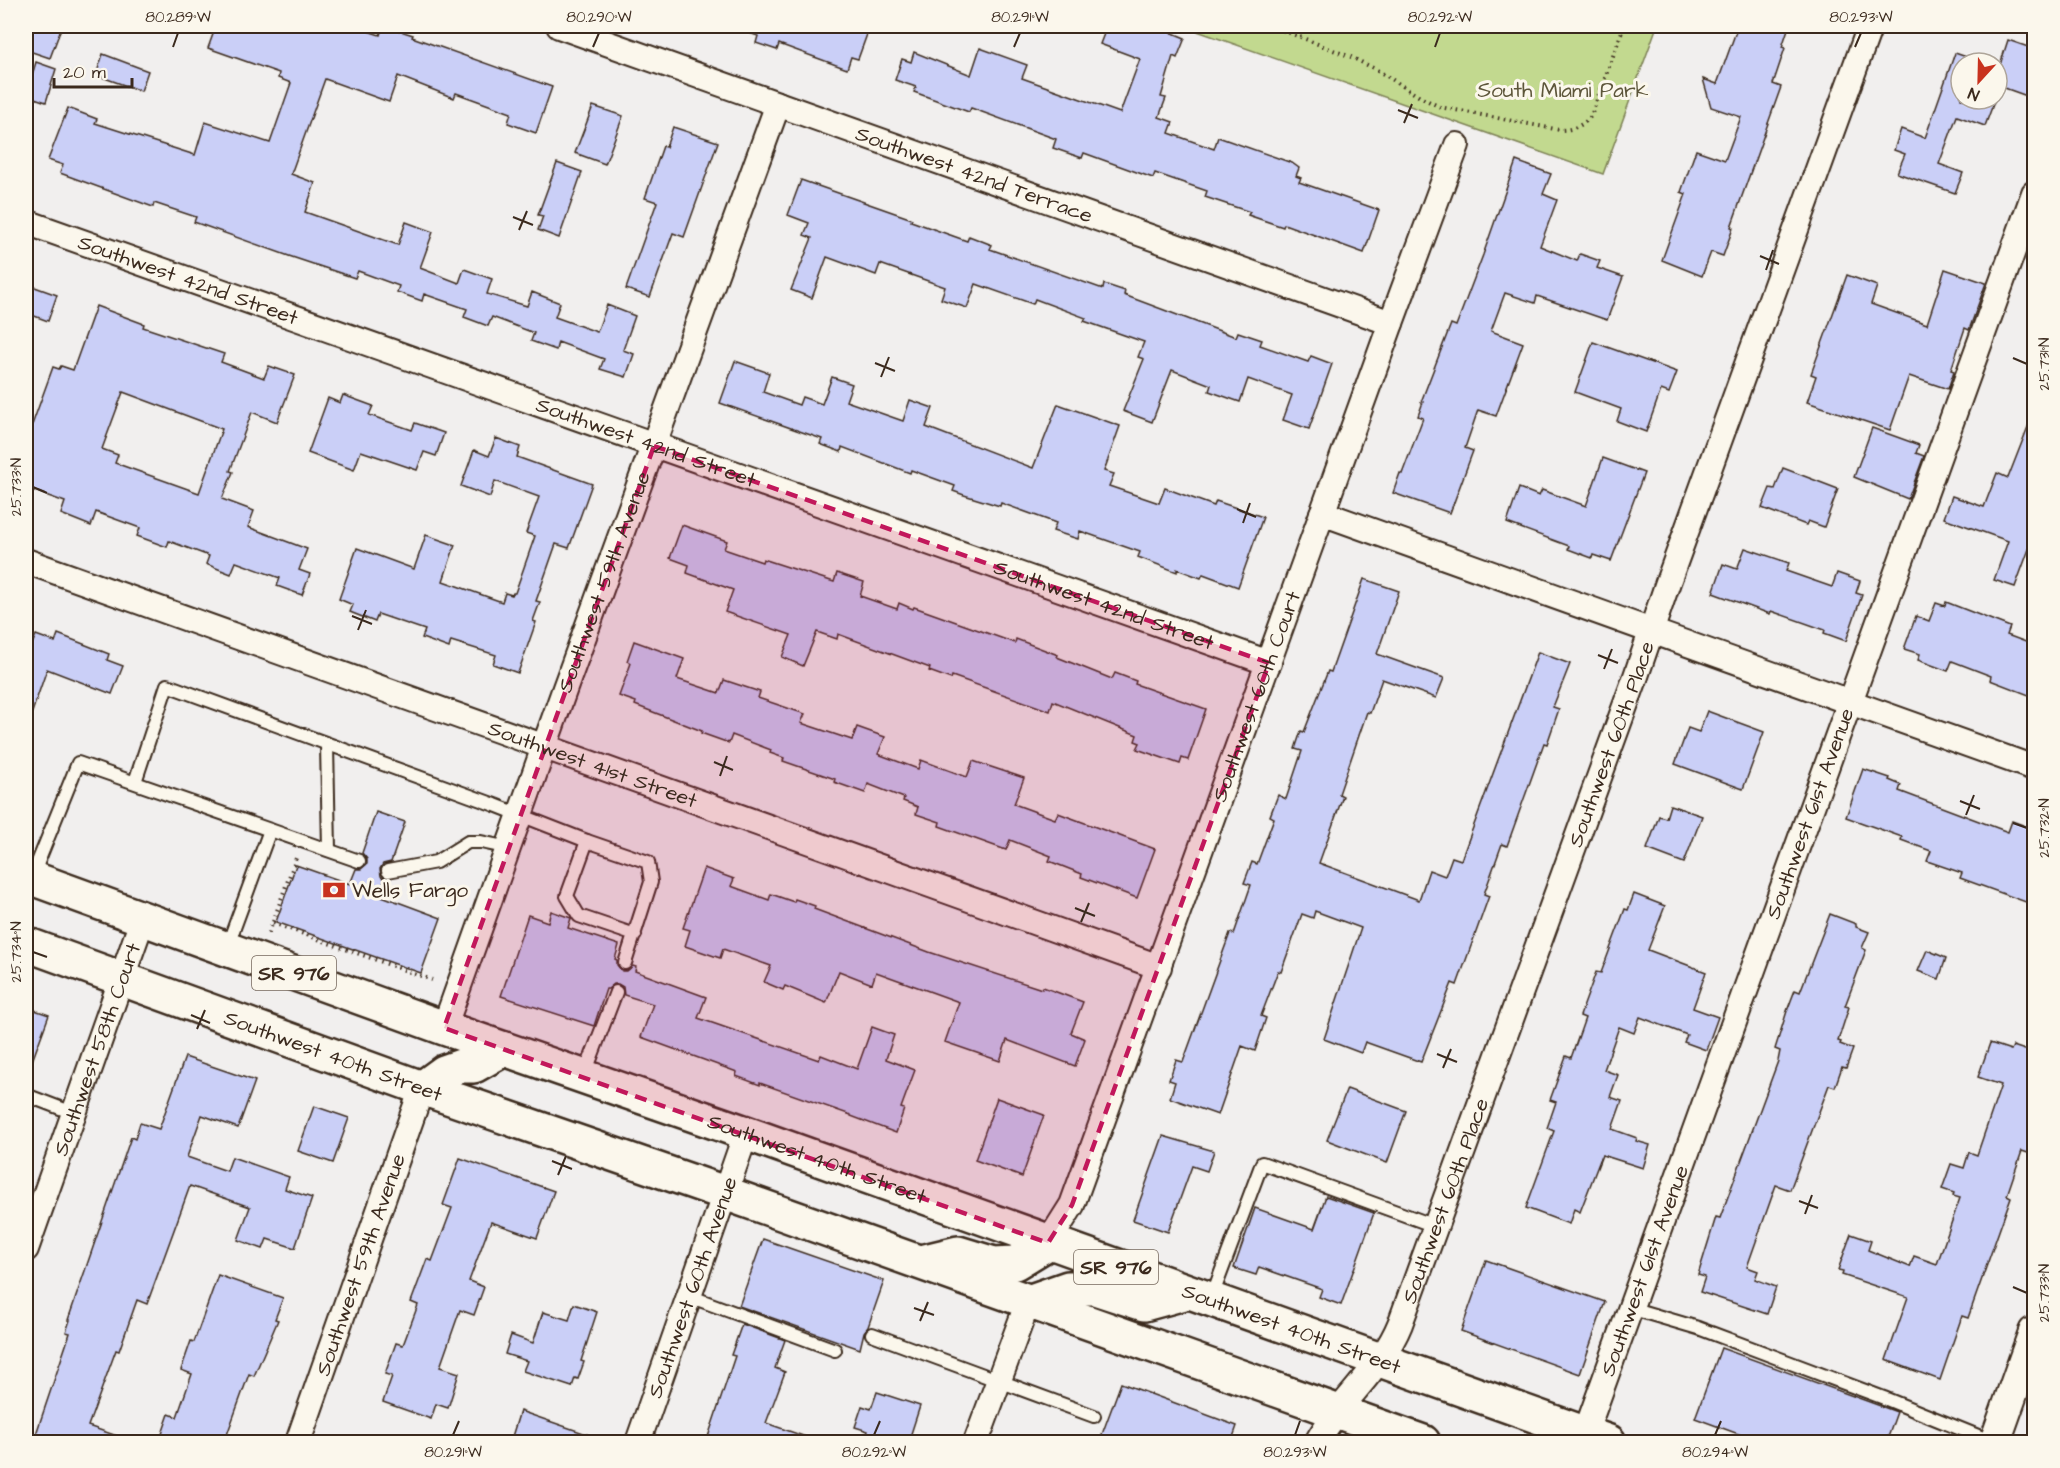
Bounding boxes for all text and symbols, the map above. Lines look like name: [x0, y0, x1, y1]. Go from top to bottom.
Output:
text: 80.289°W: [145, 7, 211, 28]
text: 80.290°W: [566, 7, 632, 28]
text: 80.291°W: [991, 7, 1049, 28]
text: 80.292°W: [1408, 7, 1472, 28]
text: 80.293°W: [1829, 7, 1893, 28]
scale bar: [54, 51, 132, 89]
north arrow: [1949, 51, 2009, 111]
text: 20 m: [63, 60, 106, 85]
park label: South Miami Park: [1478, 76, 1649, 105]
text: N: [1965, 82, 1983, 106]
street label: Southwest 42nd Terrace: [852, 119, 1097, 230]
street label: Southwest 42nd Street: [74, 228, 302, 333]
text: 25.731°N: [2034, 338, 2055, 390]
street label: Southwest 42nd Street: [532, 390, 760, 495]
text: 25.733°N: [6, 458, 27, 516]
street label: Southwest 59th Avenue: [551, 467, 658, 696]
street label: Southwest 42nd Street: [990, 553, 1218, 658]
street label: Southwest 60th Court: [1205, 587, 1308, 806]
street label: Southwest 60th Place: [1561, 638, 1662, 851]
street label: Southwest 61st Avenue: [1759, 704, 1861, 923]
street label: Southwest 41st Street: [484, 714, 701, 815]
text: 25.732°N: [2034, 798, 2055, 858]
place label: Wells Fargo: [352, 876, 468, 907]
bank icon: Wells Fargo: [321, 877, 347, 903]
text: 25.734°N: [6, 921, 27, 983]
street label: Southwest 58th Court: [46, 938, 148, 1160]
road number: SR 976: [252, 956, 336, 990]
street label: Southwest 40th Street: [220, 1003, 447, 1109]
street label: Southwest 60th Place: [1395, 1094, 1496, 1308]
street label: Southwest 40th Street: [704, 1107, 931, 1212]
street label: Southwest 59th Avenue: [308, 1150, 413, 1380]
street label: Southwest 61st Avenue: [1593, 1161, 1696, 1380]
street label: Southwest 60th Avenue: [641, 1173, 745, 1402]
road number: SR 976: [1074, 1250, 1158, 1284]
text: 25.733°N: [2034, 1264, 2055, 1322]
street label: Southwest 40th Street: [1178, 1276, 1405, 1381]
text: 80.291°W: [424, 1442, 482, 1463]
text: 80.292°W: [842, 1442, 906, 1463]
text: 80.293°W: [1263, 1442, 1327, 1463]
text: 80.294°W: [1682, 1442, 1748, 1463]

